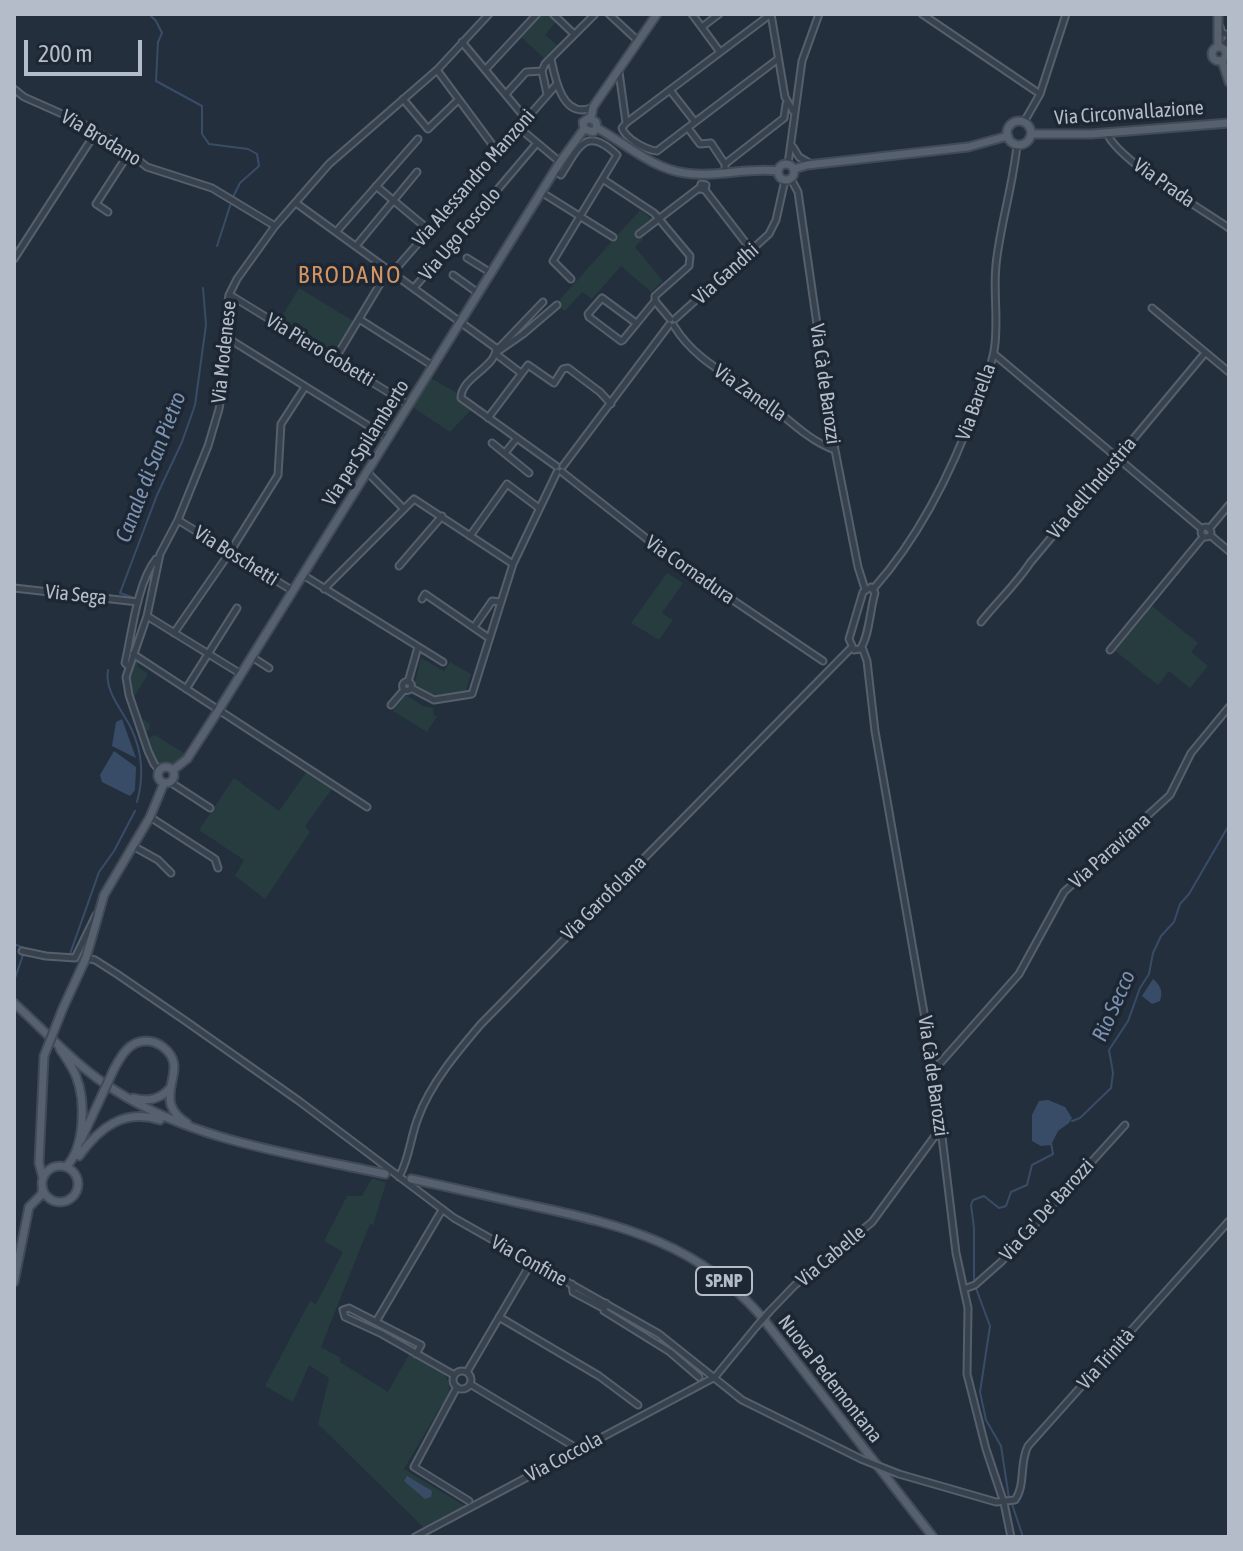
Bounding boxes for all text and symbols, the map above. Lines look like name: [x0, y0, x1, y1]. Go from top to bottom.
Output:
scale bar: [28, 24, 146, 74]
text: 200 m: [38, 40, 92, 67]
street label: Via Circonvallazione: [1054, 96, 1204, 130]
street label: Via Alessandro Manzoni: [408, 104, 540, 252]
street label: Via Brodano: [57, 105, 145, 171]
street label: Via Prada: [1129, 153, 1199, 213]
street label: Via Ugo Foscolo: [414, 183, 506, 285]
street label: Via Gandhi: [688, 238, 764, 310]
district label: BRODANO: [298, 261, 402, 289]
street label: Via Modenese: [207, 300, 241, 404]
street label: Via Piero Gobetti: [261, 308, 379, 392]
street label: Via Cà de Barozzi: [805, 322, 845, 446]
street label: Via Zanella: [709, 359, 791, 427]
street label: Via Barella: [951, 360, 1001, 444]
street label: Via per Spilamberto: [318, 375, 414, 511]
water label: Canale di San Pietro: [110, 388, 192, 546]
street label: Via dell’Industria: [1042, 432, 1142, 544]
street label: Via Boschetti: [189, 521, 283, 591]
street label: Via Cornadura: [641, 530, 739, 610]
street label: Via Sega: [44, 580, 108, 610]
street label: Via Paraviana: [1064, 808, 1156, 894]
street label: Via Garofolana: [557, 851, 651, 945]
water label: Rio Secco: [1087, 966, 1141, 1046]
street label: Via Cà de Barozzi: [913, 1014, 953, 1138]
street label: Via Ca' De' Barozzi: [995, 1154, 1099, 1266]
street label: Via Cabelle: [792, 1220, 870, 1292]
street label: Via Confine: [487, 1230, 571, 1292]
road number: SP.NP: [696, 1267, 752, 1295]
street label: Nuova Pedemontana: [773, 1310, 887, 1448]
street label: Via Trinità: [1072, 1324, 1140, 1394]
street label: Via Coccola: [521, 1427, 607, 1487]

